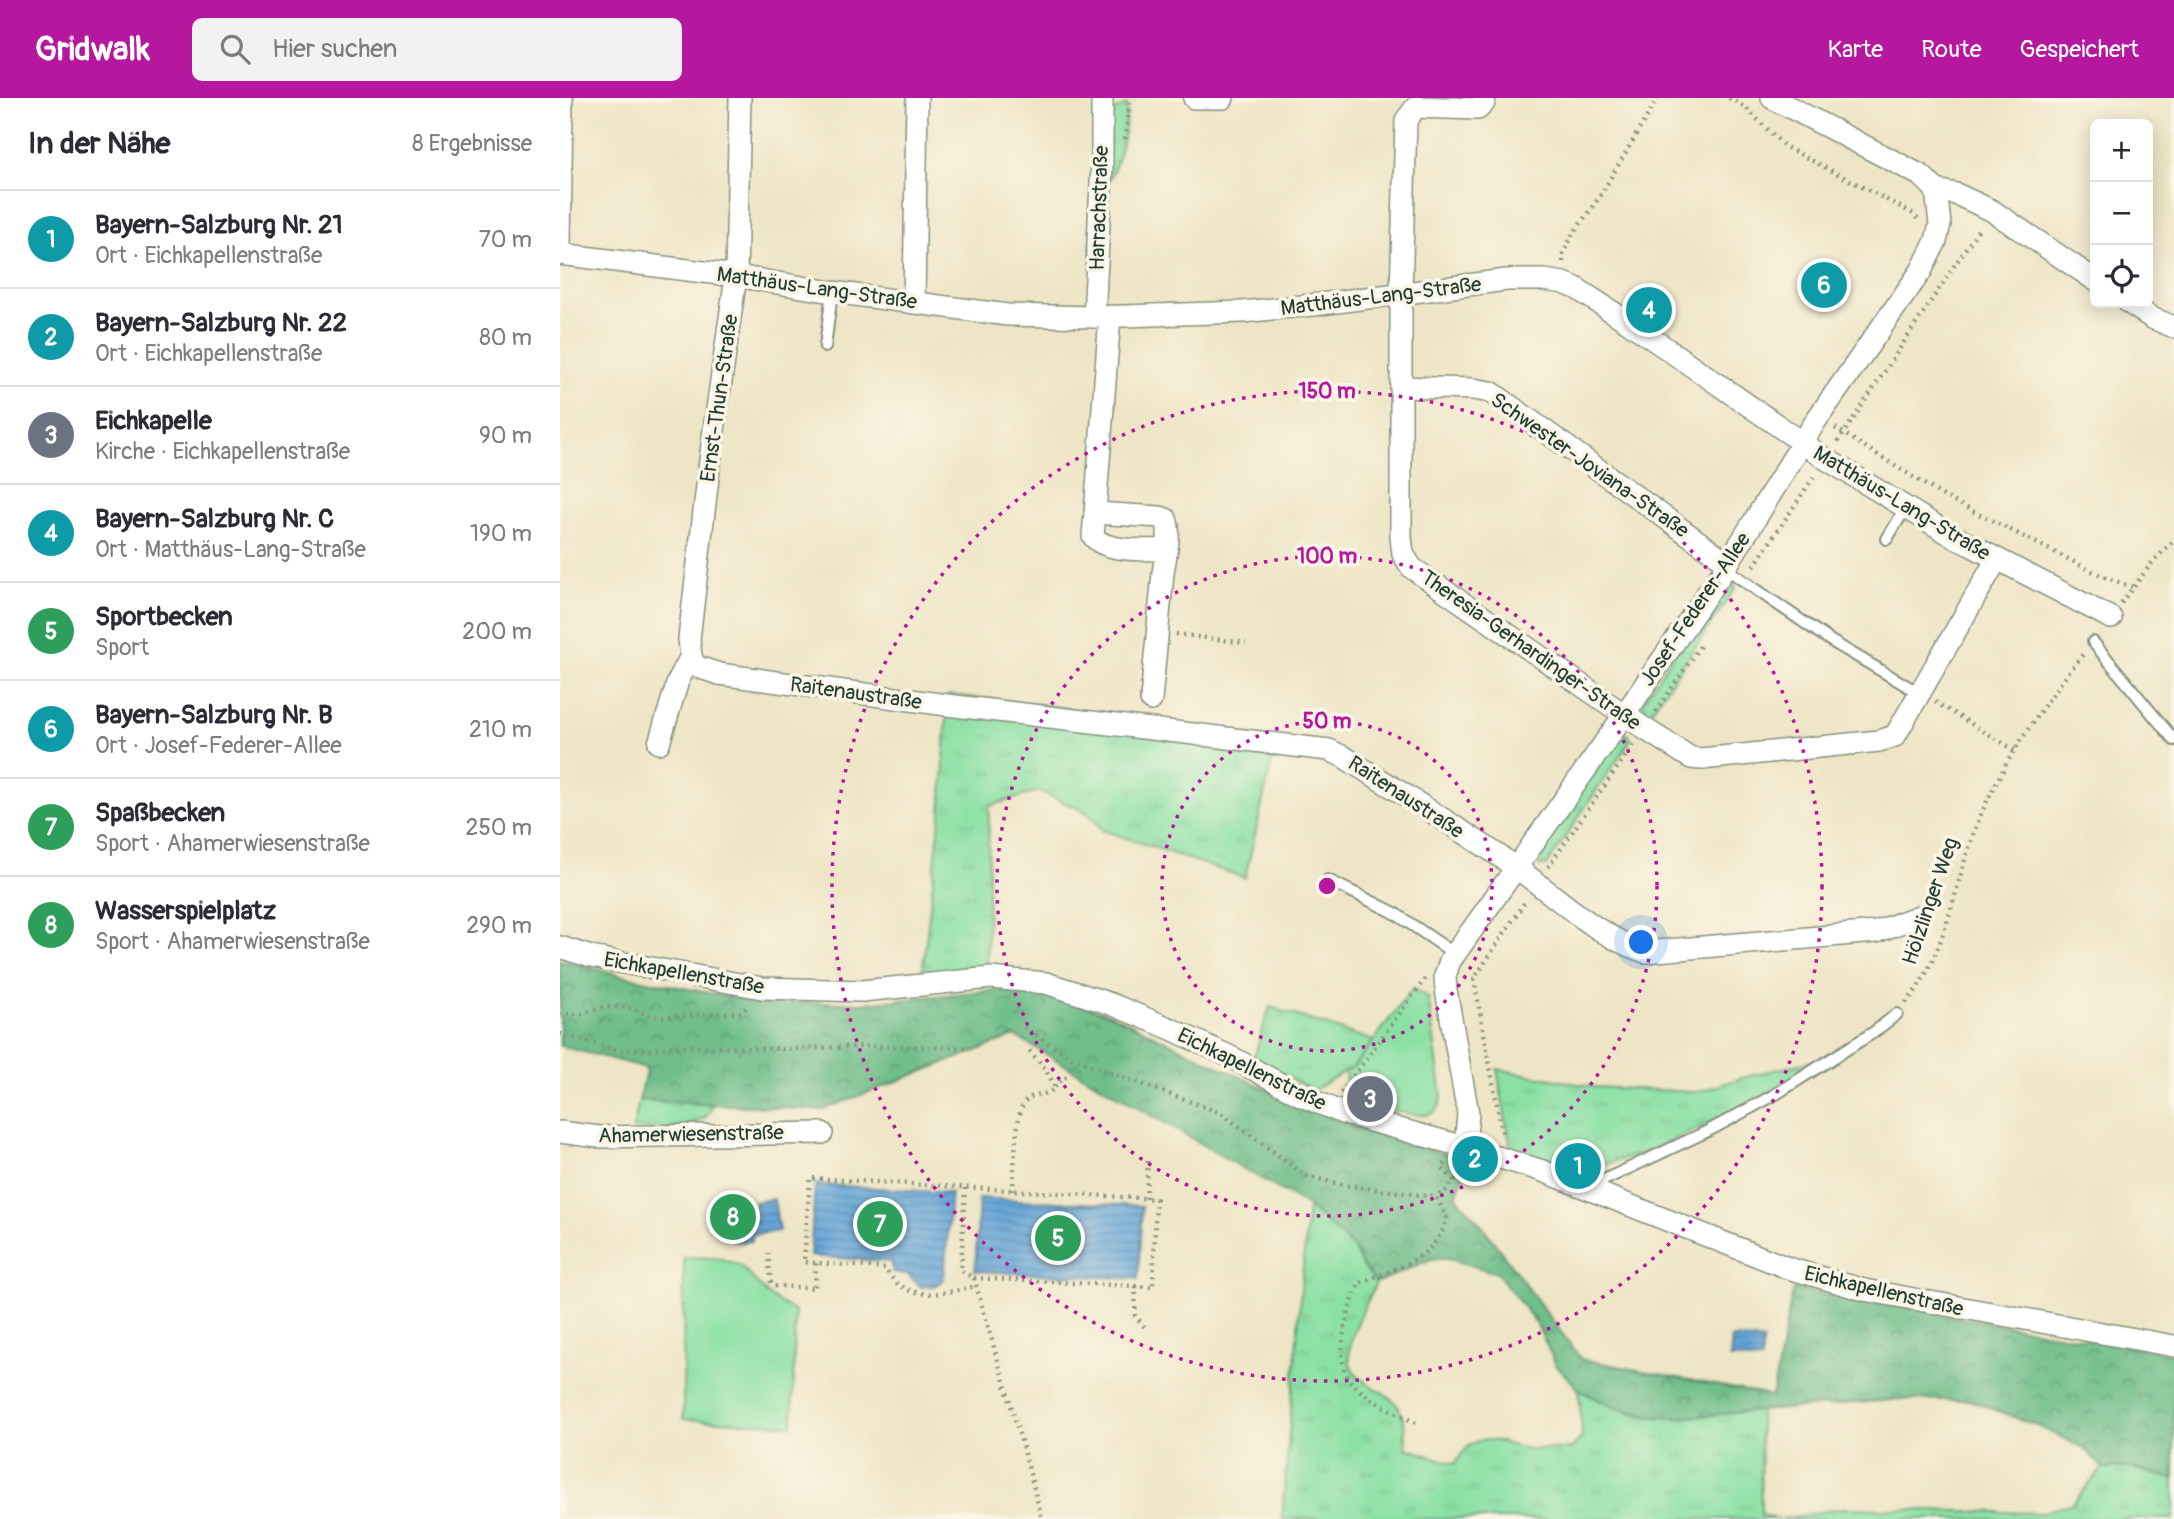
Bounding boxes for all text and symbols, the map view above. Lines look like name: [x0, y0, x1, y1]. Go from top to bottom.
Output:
search box: [192, 18, 682, 81]
text: Gridwalk: [35, 29, 150, 70]
icon: search: [216, 30, 254, 68]
text: Hier suchen: [272, 33, 397, 65]
text: Karte: [1827, 35, 1883, 64]
text: Route: [1921, 35, 1982, 64]
text: Gespeichert: [2020, 35, 2139, 64]
map controls: [2090, 119, 2153, 308]
button: +: [2090, 119, 2153, 182]
text: In der Nähe: [28, 125, 170, 162]
text: 8 Ergebnisse: [412, 129, 532, 158]
street label: Harrachstraße: [1084, 144, 1115, 271]
button: −: [2090, 182, 2153, 245]
text: Bayern-Salzburg Nr. 21: [95, 209, 343, 241]
text: 1: [47, 225, 56, 254]
text: 70 m: [479, 225, 532, 254]
text: Ort · Eichkapellenstraße: [95, 241, 322, 270]
button: locate: [2090, 245, 2153, 308]
pin: 6: [1801, 259, 1847, 311]
street label: Matthäus-Lang-Straße: [715, 261, 919, 316]
street label: Matthäus-Lang-Straße: [1279, 271, 1484, 322]
pin: 4: [1626, 284, 1672, 336]
text: Bayern-Salzburg Nr. 22: [95, 307, 347, 339]
street label: Ernst-Thun-Straße: [694, 312, 745, 484]
text: 2: [45, 323, 57, 352]
text: 80 m: [479, 323, 532, 352]
text: Ort · Eichkapellenstraße: [95, 339, 322, 368]
text: 150 m: [1298, 378, 1356, 405]
street label: Schwester-Joviana-Straße: [1485, 387, 1695, 545]
text: Eichkapelle: [95, 405, 212, 437]
text: 3: [45, 421, 57, 450]
text: 90 m: [479, 421, 532, 450]
text: Kirche · Eichkapellenstraße: [95, 437, 350, 466]
street label: Matthäus-Lang-Straße: [1808, 440, 1996, 567]
text: Bayern-Salzburg Nr. C: [95, 503, 334, 535]
text: 4: [44, 519, 58, 548]
text: 190 m: [470, 519, 532, 548]
street label: Josef-Federer-Allee: [1634, 527, 1757, 691]
text: Ort · Matthäus-Lang-Straße: [95, 535, 366, 564]
text: 100 m: [1297, 543, 1357, 570]
street label: Theresia-Gerhardinger-Straße: [1415, 564, 1646, 737]
text: Sportbecken: [95, 601, 233, 633]
text: 5: [45, 617, 57, 646]
text: 200 m: [462, 617, 532, 646]
text: Sport: [95, 633, 149, 662]
street label: Raitenaustraße: [788, 671, 924, 716]
text: Bayern-Salzburg Nr. B: [95, 699, 333, 731]
text: 50 m: [1303, 708, 1352, 735]
text: 6: [44, 715, 58, 744]
text: 210 m: [469, 715, 532, 744]
text: Ort · Josef-Federer-Allee: [95, 731, 342, 760]
street label: Raitenaustraße: [1343, 750, 1469, 845]
text: Spaßbecken: [95, 797, 225, 829]
text: 7: [45, 813, 57, 842]
text: 250 m: [466, 813, 532, 842]
text: Sport · Ahamerwiesenstraße: [95, 829, 370, 858]
street label: Hölzlinger Weg: [1896, 834, 1965, 968]
centre of rings: [1315, 874, 1339, 898]
text: Wasserspielplatz: [95, 895, 276, 927]
text: 8: [45, 911, 57, 940]
text: 290 m: [466, 911, 532, 940]
your location: [1624, 925, 1658, 959]
text: Sport · Ahamerwiesenstraße: [95, 927, 370, 956]
street label: Eichkapellenstraße: [602, 946, 767, 1001]
street label: Eichkapellenstraße: [1173, 1022, 1331, 1117]
pin: 3: [1347, 1073, 1393, 1125]
street label: Ahamerwiesenstraße: [598, 1119, 785, 1150]
pin: 2: [1452, 1133, 1498, 1185]
pin: 1: [1555, 1140, 1601, 1192]
pin: 8: [710, 1191, 756, 1243]
pin: 7: [857, 1198, 903, 1250]
pin: 5: [1035, 1212, 1081, 1264]
street label: Eichkapellenstraße: [1802, 1260, 1967, 1323]

